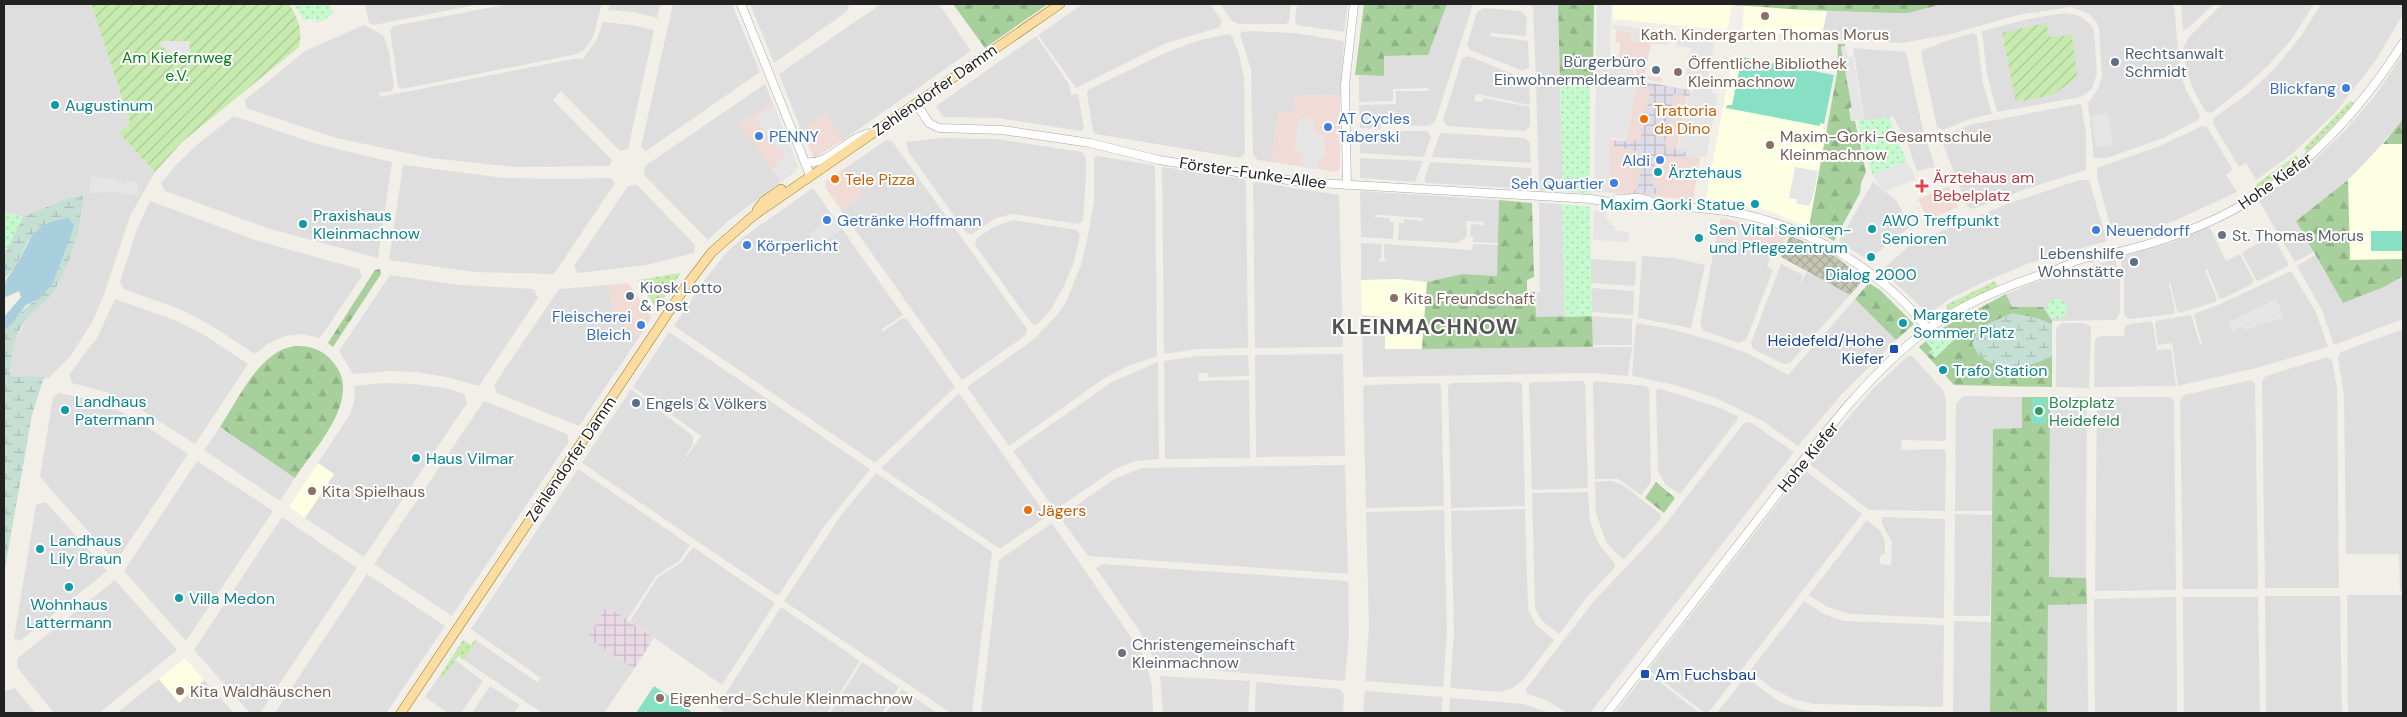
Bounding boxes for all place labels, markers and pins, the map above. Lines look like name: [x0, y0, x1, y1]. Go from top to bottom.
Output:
marker: Kath. Kindergarten Thomas Morus: [1759, 10, 1771, 22]
place label: Kath. Kindergarten Thomas Morus: [1641, 24, 1889, 45]
place label: Rechtsanwalt Schmidt: [2125, 43, 2224, 82]
place label: Bürgerbüro Einwohnermeldeamt: [1494, 51, 1646, 90]
place label: Öffentliche Bibliothek Kleinmachnow: [1688, 53, 1847, 92]
marker: Rechtsanwalt Schmidt: [2109, 56, 2121, 68]
marker: Bürgerbüro Einwohnermeldeamt: [1650, 64, 1662, 76]
marker: Öffentliche Bibliothek Kleinmachnow: [1672, 66, 1684, 78]
place label: Blickfang: [2270, 78, 2336, 99]
marker: Blickfang: [2340, 82, 2352, 94]
place label: Augustinum: [65, 95, 153, 116]
marker: Augustinum: [49, 99, 61, 111]
place label: Trattoria da Dino: [1654, 100, 1717, 139]
place label: AT Cycles Taberski: [1338, 108, 1410, 147]
marker: Trattoria da Dino: [1638, 113, 1650, 125]
marker: AT Cycles Taberski: [1322, 121, 1334, 133]
place label: PENNY: [769, 126, 819, 147]
place label: Maxim-Gorki-Gesamtschule Kleinmachnow: [1780, 126, 1992, 165]
marker: PENNY: [753, 130, 765, 142]
marker: Maxim-Gorki-Gesamtschule Kleinmachnow: [1764, 139, 1776, 151]
place label: Aldi: [1622, 150, 1650, 171]
marker: Aldi: [1654, 154, 1666, 166]
place label: Ärztehaus: [1668, 162, 1742, 183]
marker: Ärztehaus: [1652, 166, 1664, 178]
place label: Ärztehaus am Bebelplatz: [1933, 167, 2034, 206]
place label: Tele Pizza: [845, 169, 915, 190]
marker: Tele Pizza: [829, 173, 841, 185]
place label: Seh Quartier: [1511, 173, 1604, 194]
marker: Seh Quartier: [1608, 177, 1620, 189]
marker: Ärztehaus am Bebelplatz: [1915, 179, 1929, 193]
place label: Maxim Gorki Statue: [1600, 194, 1745, 215]
marker: Maxim Gorki Statue: [1749, 198, 1761, 210]
place label: Praxishaus Kleinmachnow: [313, 205, 420, 244]
place label: Getränke Hoffmann: [837, 210, 981, 231]
place label: AWO Treffpunkt Senioren: [1882, 210, 2000, 249]
marker: Getränke Hoffmann: [821, 214, 833, 226]
marker: Praxishaus Kleinmachnow: [297, 218, 309, 230]
place label: Sen Vital Senioren- und Pflegezentrum: [1709, 219, 1852, 258]
place label: Neuendorff: [2106, 220, 2190, 241]
marker: AWO Treffpunkt Senioren: [1866, 223, 1878, 235]
marker: Neuendorff: [2090, 224, 2102, 236]
place label: St. Thomas Morus: [2232, 225, 2364, 246]
marker: St. Thomas Morus: [2216, 229, 2228, 241]
marker: Sen Vital Senioren- und Pflegezentrum: [1693, 232, 1705, 244]
place label: Körperlicht: [757, 235, 838, 256]
marker: Körperlicht: [741, 239, 753, 251]
place label: Lebenshilfe Wohnstätte: [2038, 243, 2124, 282]
marker: Dialog 2000: [1865, 251, 1877, 263]
marker: Lebenshilfe Wohnstätte: [2128, 256, 2140, 268]
place label: Dialog 2000: [1825, 264, 1917, 285]
place label: Kiosk Lotto & Post: [640, 277, 722, 316]
place label: Kita Freundschaft: [1404, 288, 1535, 309]
marker: Kiosk Lotto & Post: [624, 290, 636, 302]
marker: Kita Freundschaft: [1388, 292, 1400, 304]
place label: Margarete Sommer Platz: [1913, 304, 2014, 343]
place label: Fleischerei Bleich: [552, 306, 631, 345]
marker: Margarete Sommer Platz: [1897, 317, 1909, 329]
marker: Fleischerei Bleich: [635, 319, 647, 331]
place label: Heidefeld/Hohe Kiefer: [1767, 330, 1884, 369]
marker: Heidefeld/Hohe Kiefer: [1888, 343, 1900, 355]
place label: Trafo Station: [1953, 360, 2047, 381]
marker: Trafo Station: [1937, 364, 1949, 376]
place label: Landhaus Patermann: [75, 391, 155, 430]
place label: Bolzplatz Heidefeld: [2049, 392, 2120, 431]
place label: Engels & Völkers: [646, 393, 767, 414]
marker: Engels & Völkers: [630, 397, 642, 409]
marker: Landhaus Patermann: [59, 404, 71, 416]
marker: Bolzplatz Heidefeld: [2033, 405, 2045, 417]
place label: Haus Vilmar: [426, 448, 514, 469]
marker: Haus Vilmar: [410, 452, 422, 464]
place label: Kita Spielhaus: [322, 481, 425, 502]
marker: Kita Spielhaus: [306, 485, 318, 497]
place label: Jägers: [1038, 500, 1086, 521]
marker: Jägers: [1022, 504, 1034, 516]
place label: Landhaus Lily Braun: [50, 530, 122, 569]
marker: Landhaus Lily Braun: [34, 543, 46, 555]
marker: Wohnhaus Lattermann: [63, 581, 75, 593]
place label: Villa Medon: [189, 588, 275, 609]
marker: Villa Medon: [173, 592, 185, 604]
place label: Wohnhaus Lattermann: [26, 594, 112, 633]
place label: Christengemeinschaft Kleinmachnow: [1132, 634, 1295, 673]
marker: Christengemeinschaft Kleinmachnow: [1116, 647, 1128, 659]
place label: Am Fuchsbau: [1655, 664, 1756, 685]
marker: Am Fuchsbau: [1639, 668, 1651, 680]
place label: Kita Waldhäuschen: [190, 681, 331, 702]
marker: Kita Waldhäuschen: [174, 685, 186, 697]
place label: Eigenherd-Schule Kleinmachnow: [670, 688, 913, 709]
marker: Eigenherd-Schule Kleinmachnow: [654, 692, 666, 704]

